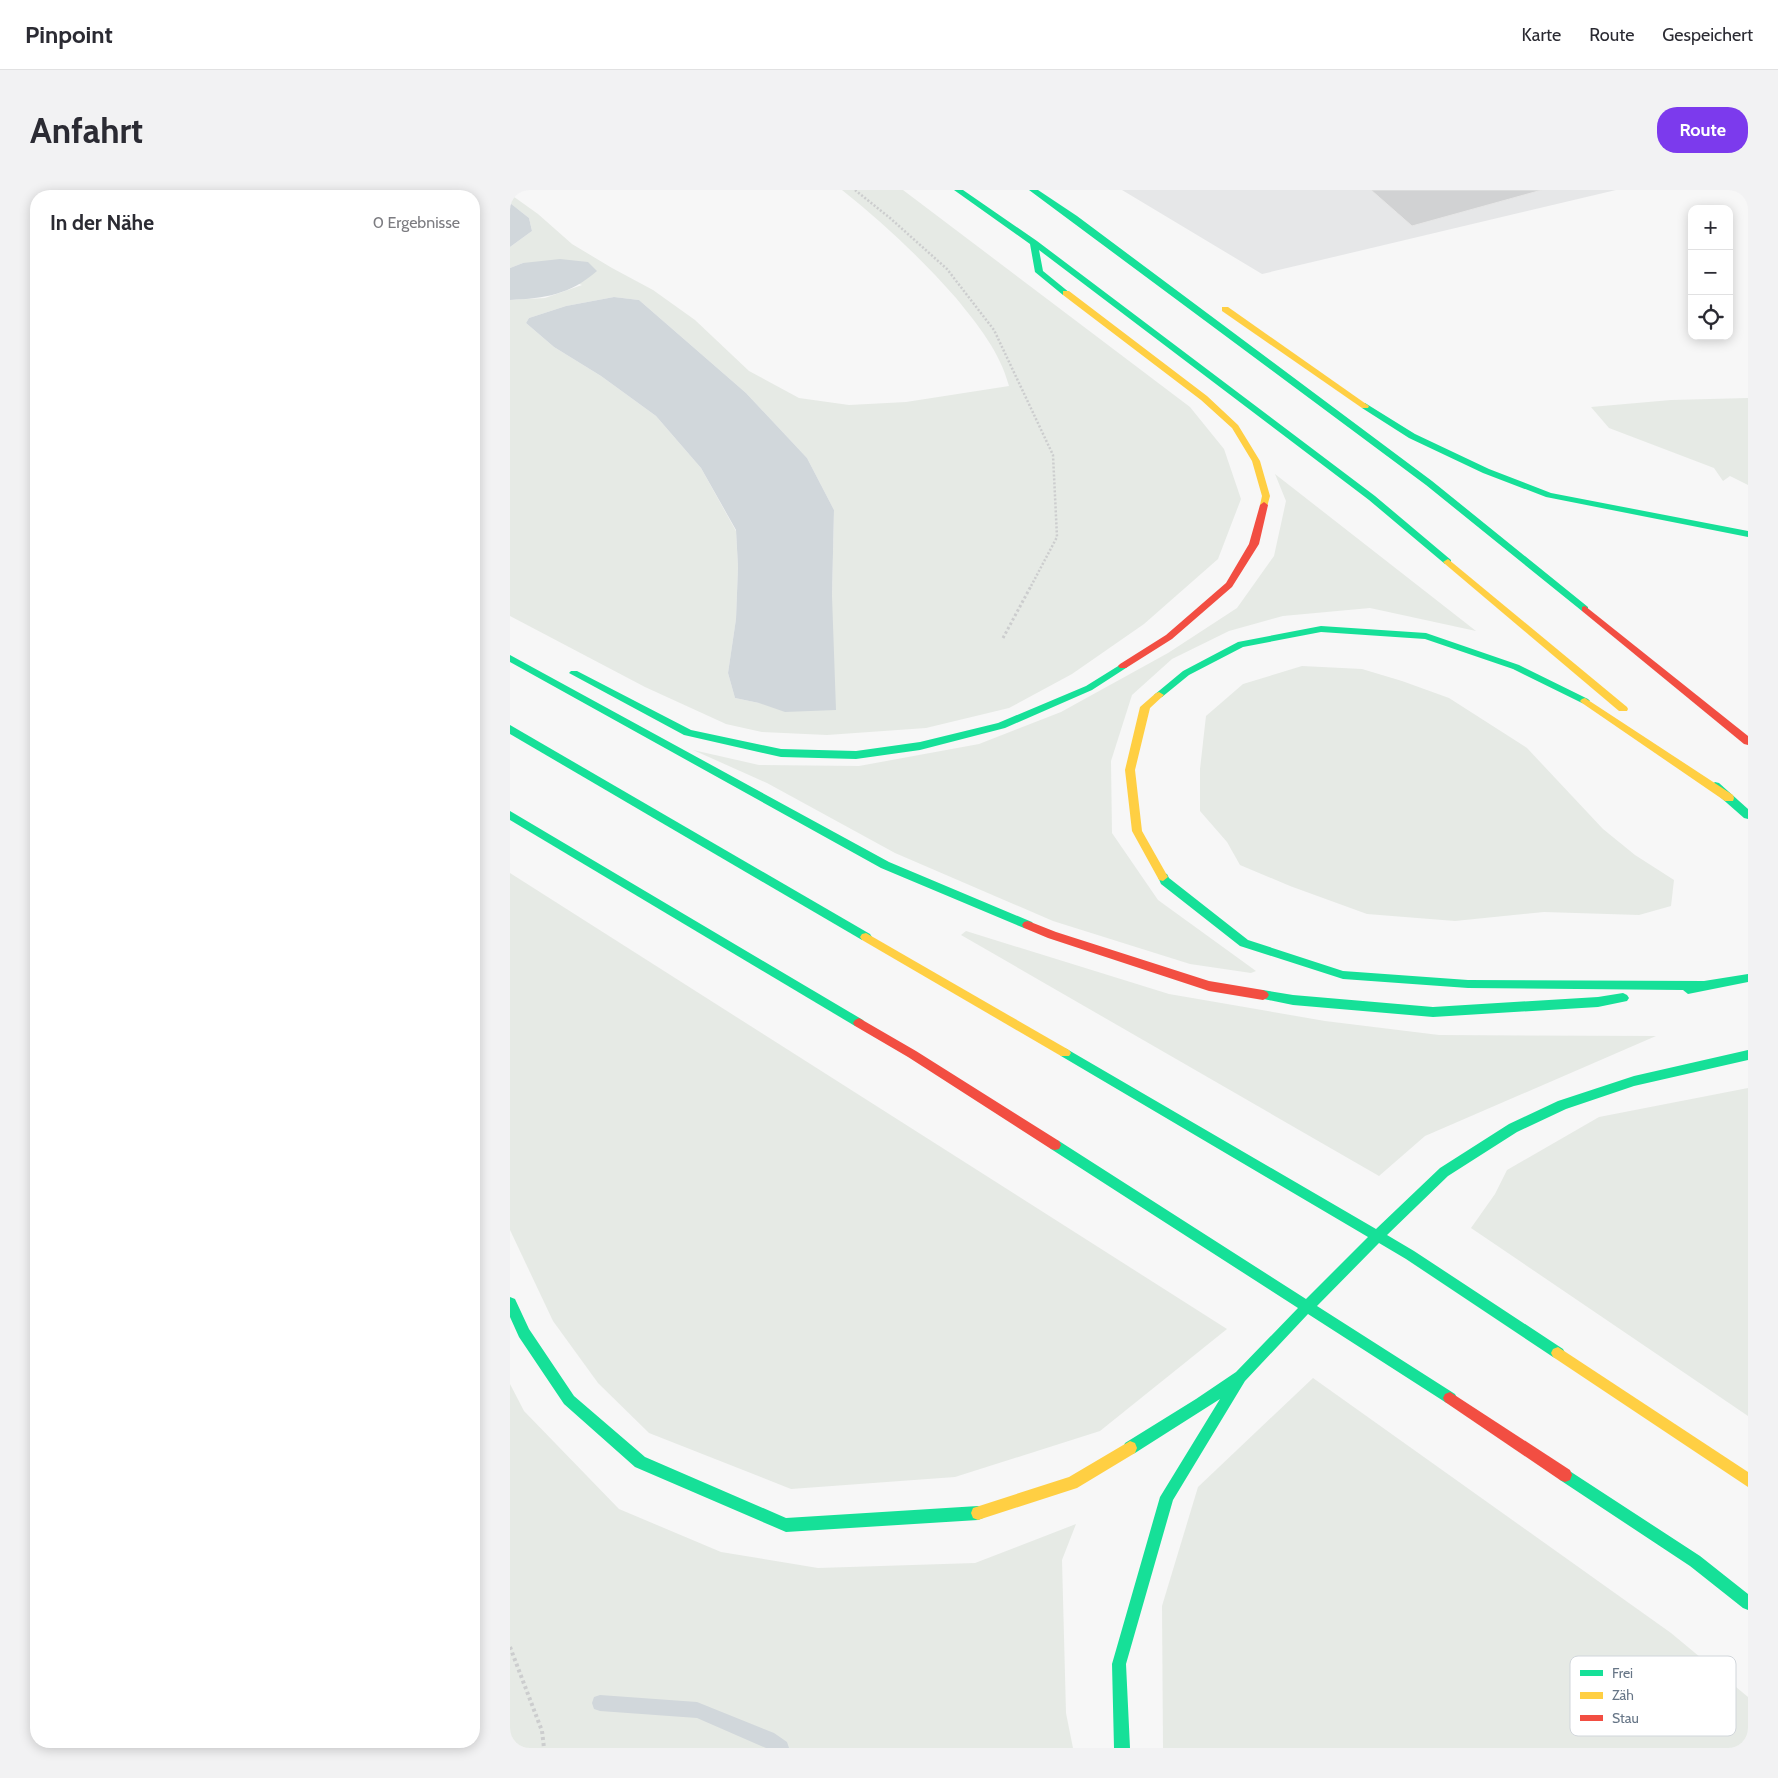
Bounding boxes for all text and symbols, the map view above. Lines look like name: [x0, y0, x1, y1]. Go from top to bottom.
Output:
text: Pinpoint: [25, 20, 113, 49]
text: Karte: [1522, 24, 1561, 46]
text: Route: [1589, 24, 1634, 46]
text: Gespeichert: [1662, 24, 1753, 46]
button: Route: [1657, 107, 1748, 153]
text: Anfahrt: [30, 109, 143, 152]
map controls: [1688, 205, 1733, 340]
button: +: [1688, 205, 1733, 250]
text: In der Nähe: [50, 210, 154, 235]
text: 0 Ergebnisse: [373, 213, 460, 232]
button: −: [1688, 250, 1733, 295]
button: locate: [1688, 295, 1733, 340]
legend: [1570, 1656, 1736, 1736]
text: Frei: [1612, 1664, 1633, 1682]
text: Zäh: [1612, 1686, 1634, 1704]
text: Stau: [1612, 1709, 1639, 1727]

